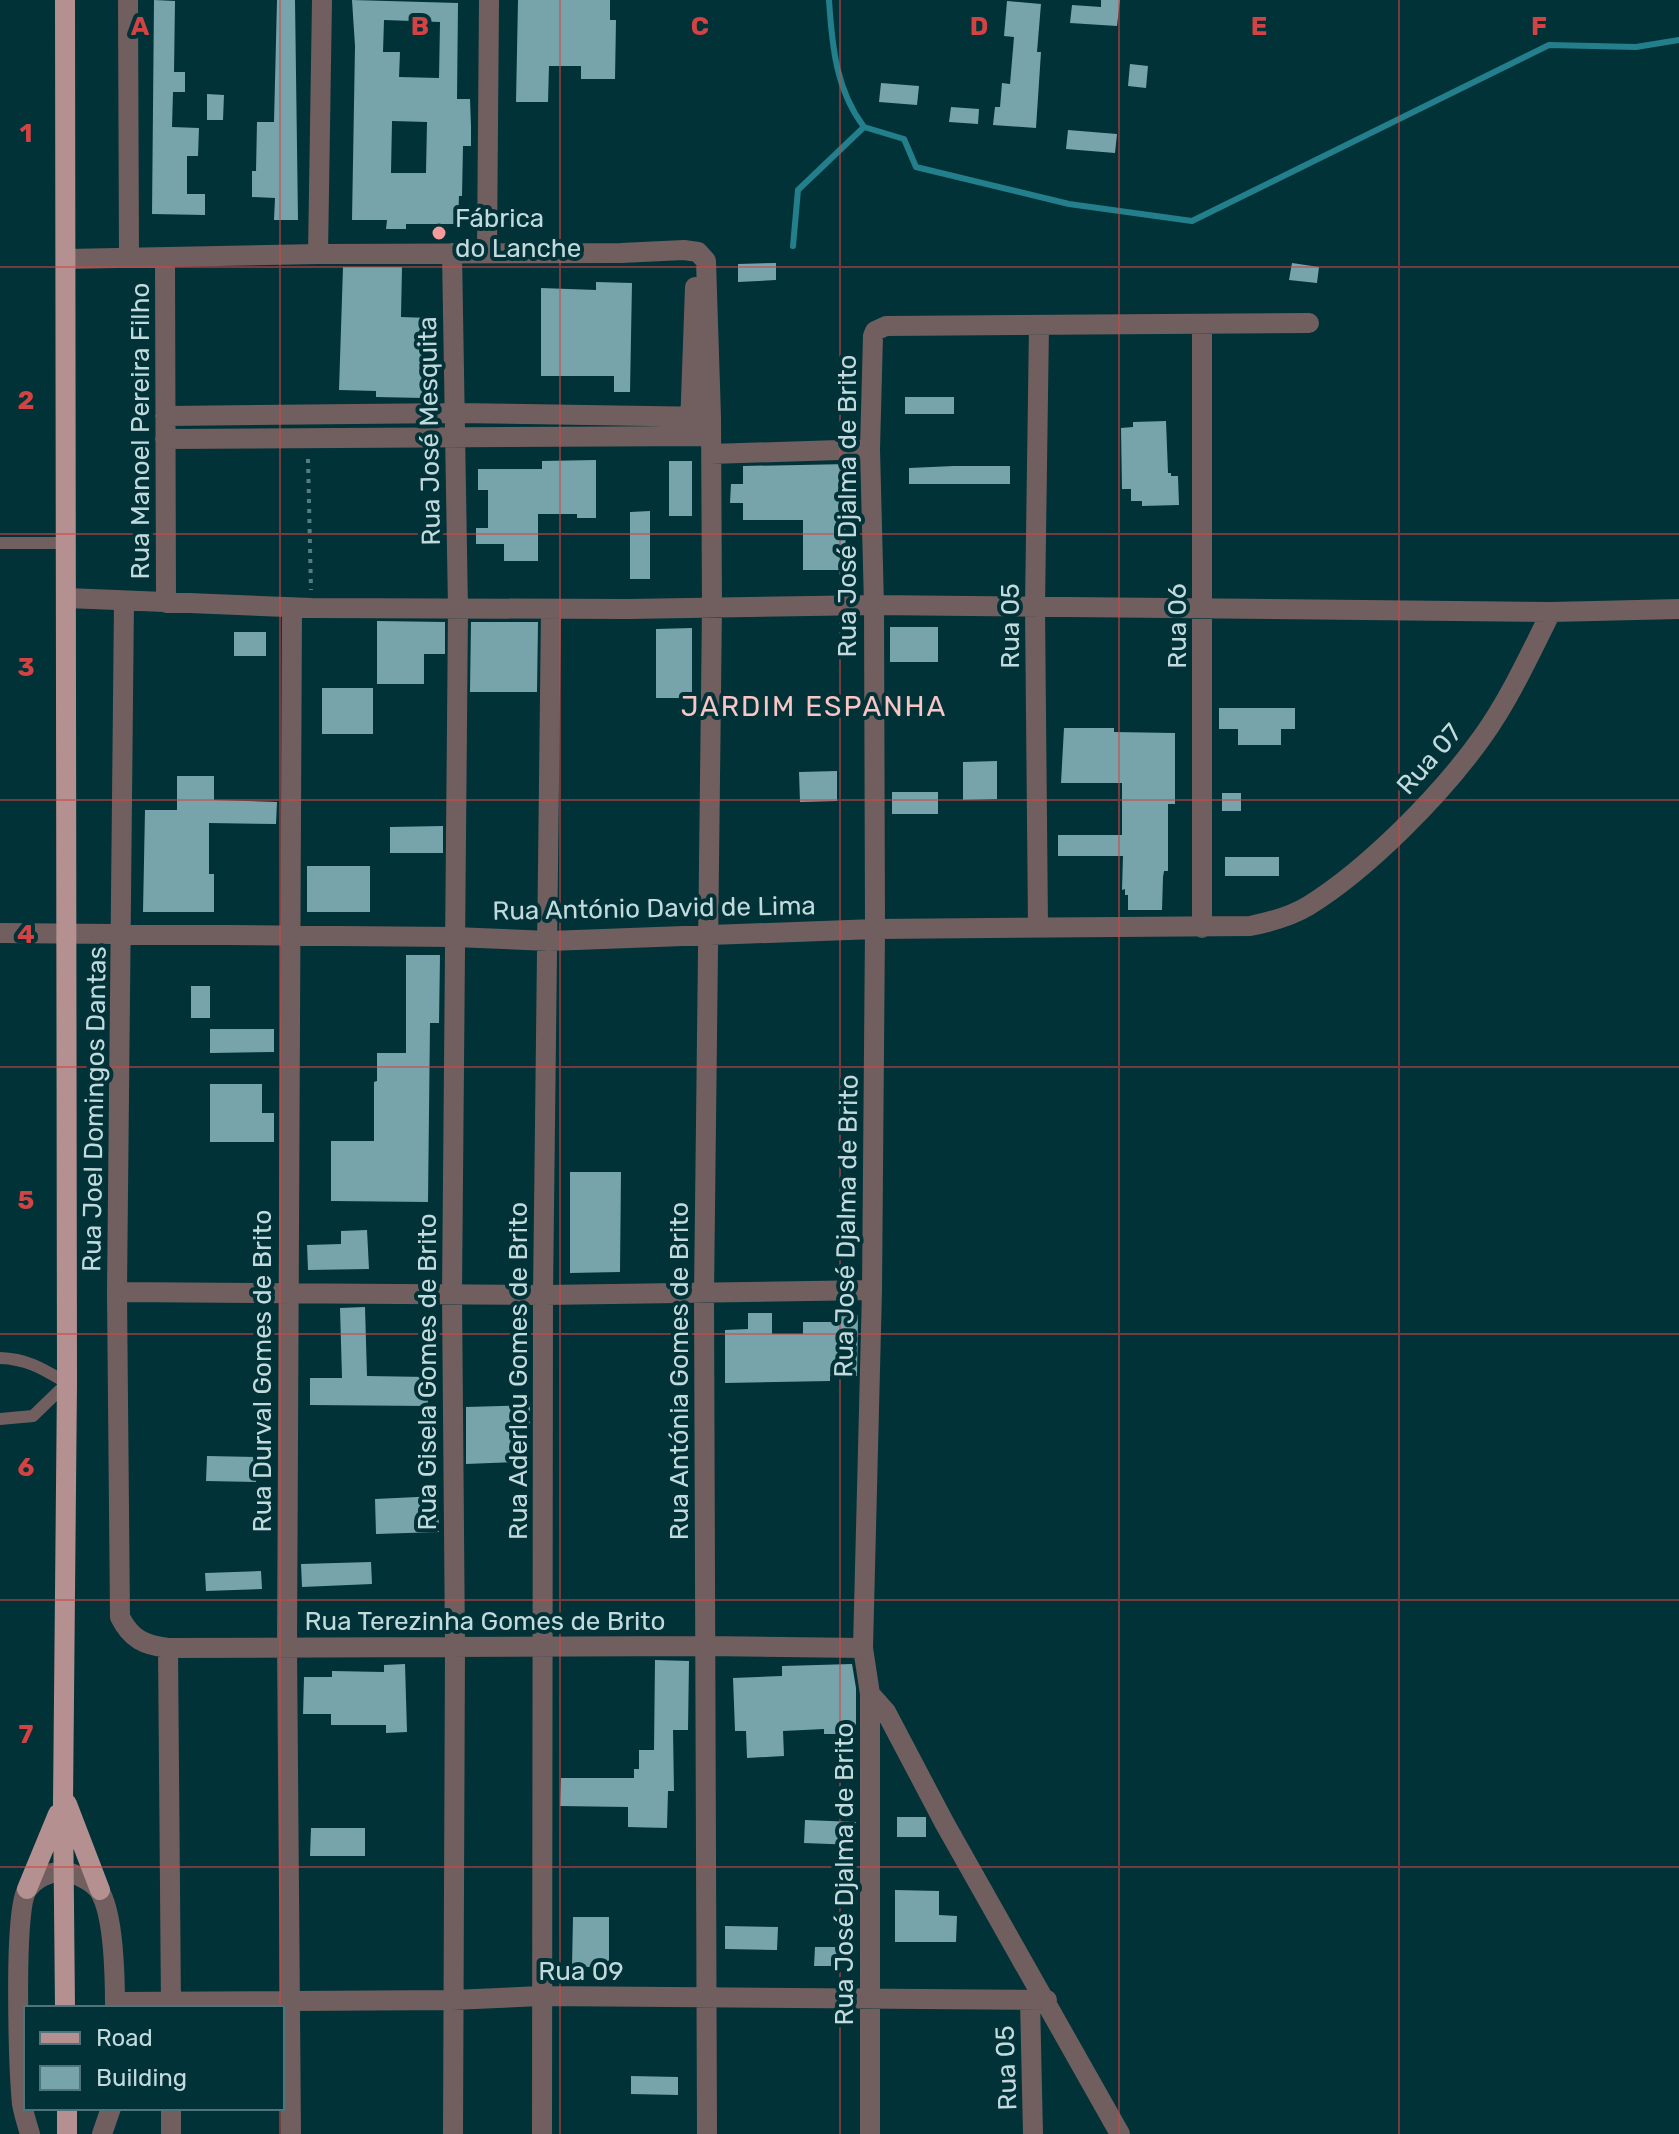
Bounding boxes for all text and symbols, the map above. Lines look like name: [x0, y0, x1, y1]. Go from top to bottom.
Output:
text: A: [131, 11, 150, 42]
text: B: [411, 11, 429, 42]
text: C: [691, 11, 709, 42]
text: D: [970, 11, 988, 42]
text: E: [1251, 11, 1267, 42]
text: F: [1531, 11, 1547, 42]
text: 1: [20, 118, 32, 149]
place label: Fábrica do Lanche: [455, 203, 581, 264]
marker: Fábrica do Lanche: [430, 224, 448, 242]
street label: Rua Manoel Pereira Filho: [125, 283, 156, 579]
street label: Rua José Mesquita: [412, 316, 447, 546]
street label: Rua José Djalma de Brito: [832, 354, 863, 658]
text: 2: [18, 385, 34, 416]
street label: Rua 05: [995, 583, 1026, 669]
street label: Rua 06: [1162, 583, 1193, 669]
text: 3: [17, 652, 35, 683]
district label: JARDIM ESPANHA: [681, 690, 947, 723]
street label: Rua 07: [1390, 718, 1468, 801]
street label: Rua António David de Lima: [492, 890, 816, 927]
text: 4: [17, 919, 35, 950]
street label: Rua Joel Domingos Dantas: [76, 946, 113, 1272]
street label: Rua José Djalma de Brito: [828, 1074, 865, 1378]
text: 5: [18, 1185, 34, 1216]
street label: Rua Aderlou Gomes de Brito: [503, 1202, 534, 1540]
street label: Rua Antónia Gomes de Brito: [664, 1202, 695, 1540]
street label: Rua Durval Gomes de Brito: [247, 1210, 278, 1532]
street label: Rua Gisela Gomes de Brito: [412, 1213, 443, 1531]
text: 6: [18, 1452, 35, 1483]
street label: Rua Terezinha Gomes de Brito: [305, 1606, 665, 1637]
text: 7: [19, 1719, 34, 1750]
street label: Rua José Djalma de Brito: [829, 1722, 860, 2026]
street label: Rua 09: [538, 1956, 624, 1987]
legend: [24, 2006, 284, 2110]
text: Road: [96, 2024, 153, 2052]
street label: Rua 05: [990, 2025, 1023, 2111]
text: Building: [96, 2064, 187, 2092]

